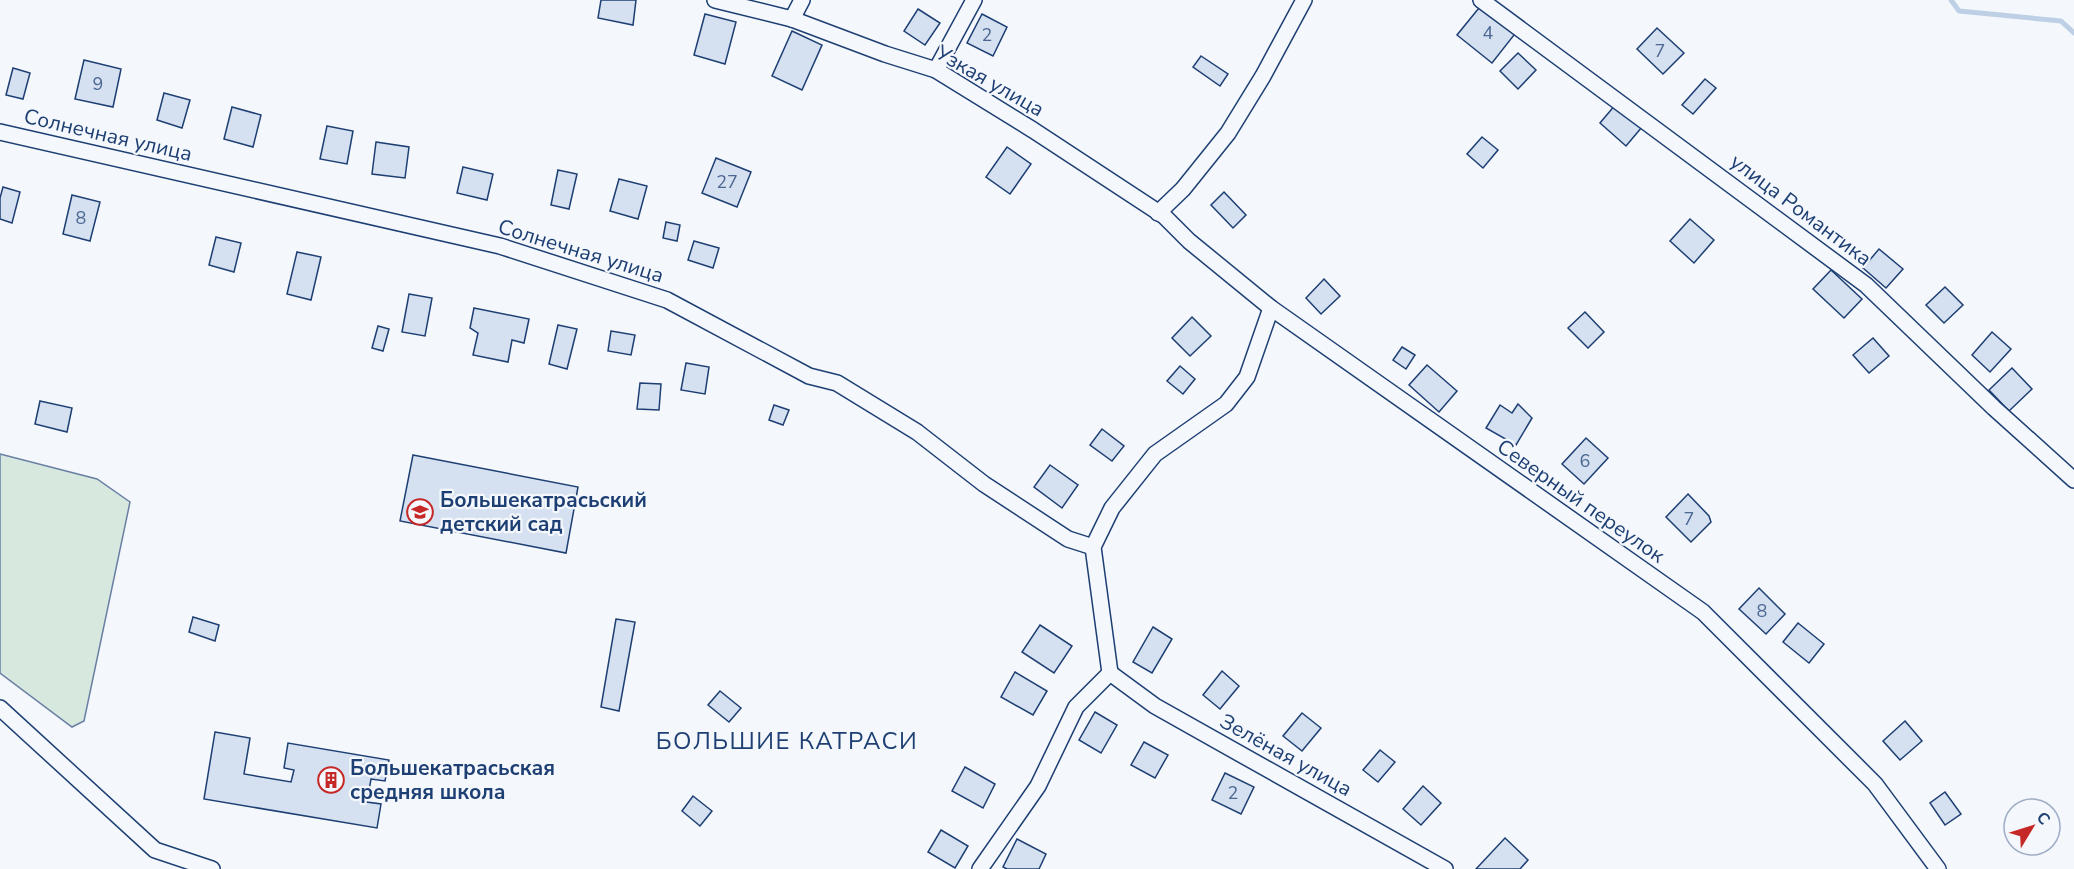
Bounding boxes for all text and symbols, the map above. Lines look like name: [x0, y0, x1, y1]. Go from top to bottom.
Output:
house number: 4: [1483, 21, 1494, 45]
house number: 2: [982, 23, 992, 47]
street label: Узкая улица: [930, 38, 1049, 123]
house number: 7: [1655, 39, 1665, 63]
house number: 9: [93, 72, 103, 96]
street label: Солнечная улица: [21, 102, 195, 168]
street label: улица Романтика: [1725, 148, 1877, 272]
house number: 27: [716, 170, 738, 194]
house number: 8: [76, 206, 86, 230]
street label: Солнечная улица: [495, 212, 667, 290]
street label: Северный переулок: [1492, 433, 1671, 570]
house number: 6: [1580, 449, 1590, 473]
place label: Большекатрасьский детский сад: [440, 486, 647, 538]
school or university icon: Большекатрасьский детский сад: [405, 497, 435, 527]
house number: 7: [1684, 507, 1694, 531]
house number: 8: [1757, 599, 1767, 623]
street label: Зелёная улица: [1215, 707, 1357, 803]
district label: БОЛЬШИЕ КАТРАСИ: [656, 725, 918, 757]
place label: Большекатрасьская средняя школа: [350, 754, 555, 806]
building icon: Большекатрасьская средняя школа: [316, 765, 346, 795]
house number: 2: [1228, 781, 1238, 805]
north arrow: [2002, 797, 2062, 857]
text: С: [2031, 807, 2055, 830]

